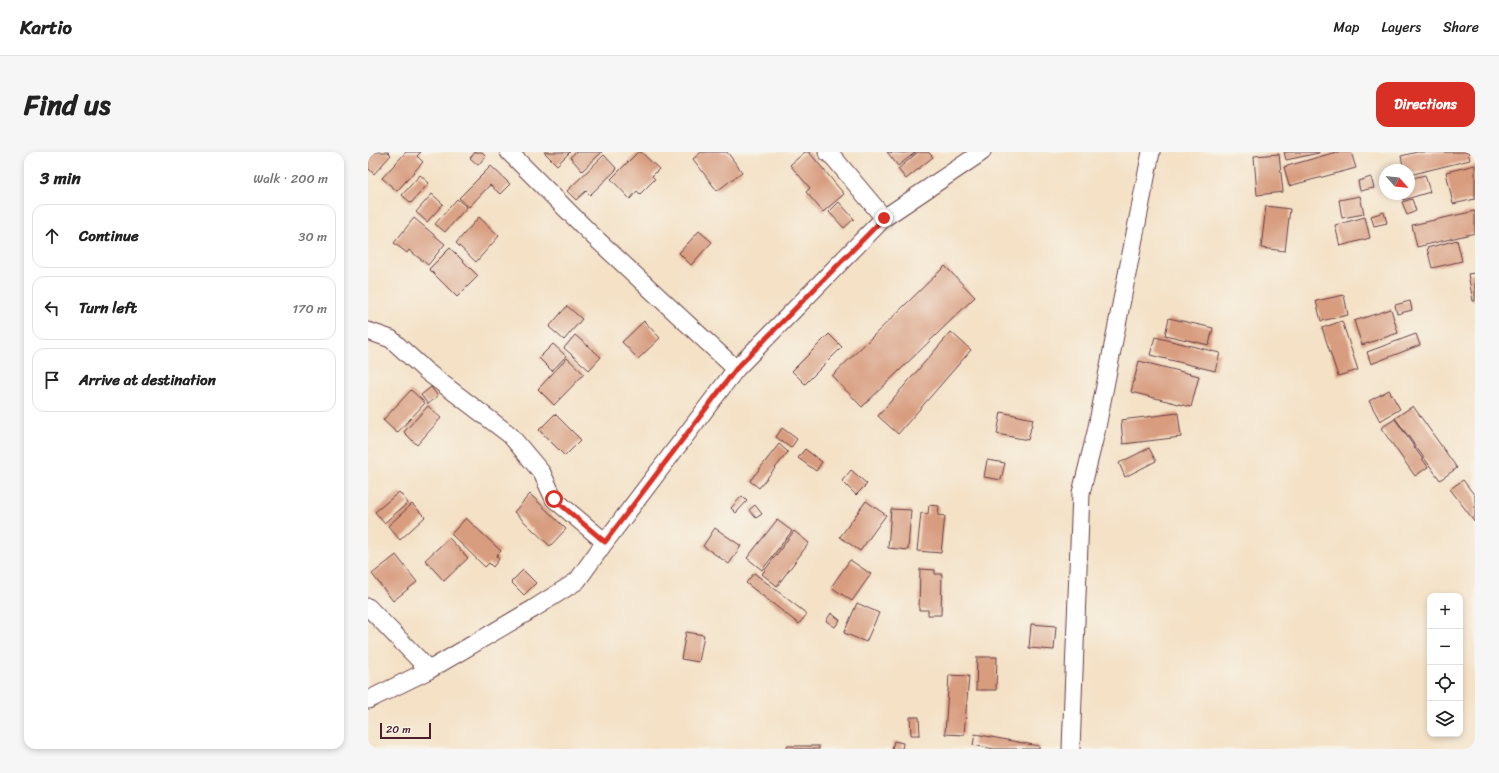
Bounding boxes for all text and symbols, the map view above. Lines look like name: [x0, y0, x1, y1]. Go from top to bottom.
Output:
text: Kartio: [20, 11, 72, 44]
text: Map: [1334, 15, 1359, 40]
text: Layers: [1381, 15, 1421, 40]
text: Share: [1443, 15, 1479, 40]
text: Find us: [24, 80, 111, 129]
button: Directions: [1376, 82, 1475, 127]
text: 3 min: [40, 163, 81, 193]
north arrow: [1379, 164, 1415, 200]
text: Walk · 200 m: [253, 167, 328, 190]
route end: [875, 209, 893, 227]
text: Continue: [79, 223, 139, 249]
icon: ahead: [41, 225, 63, 247]
text: 30 m: [298, 225, 327, 248]
text: Turn left: [79, 295, 137, 321]
icon: left: [41, 297, 63, 319]
text: 170 m: [292, 297, 327, 320]
text: Arrive at destination: [79, 367, 216, 393]
icon: arrive: [41, 369, 63, 391]
route start: [545, 490, 563, 508]
map controls: [1427, 593, 1463, 737]
button: +: [1427, 593, 1463, 629]
button: −: [1427, 629, 1463, 665]
button: locate: [1427, 665, 1463, 701]
button: layers: [1427, 701, 1463, 737]
text: 20 m: [386, 720, 411, 739]
scale bar: [380, 721, 431, 740]

